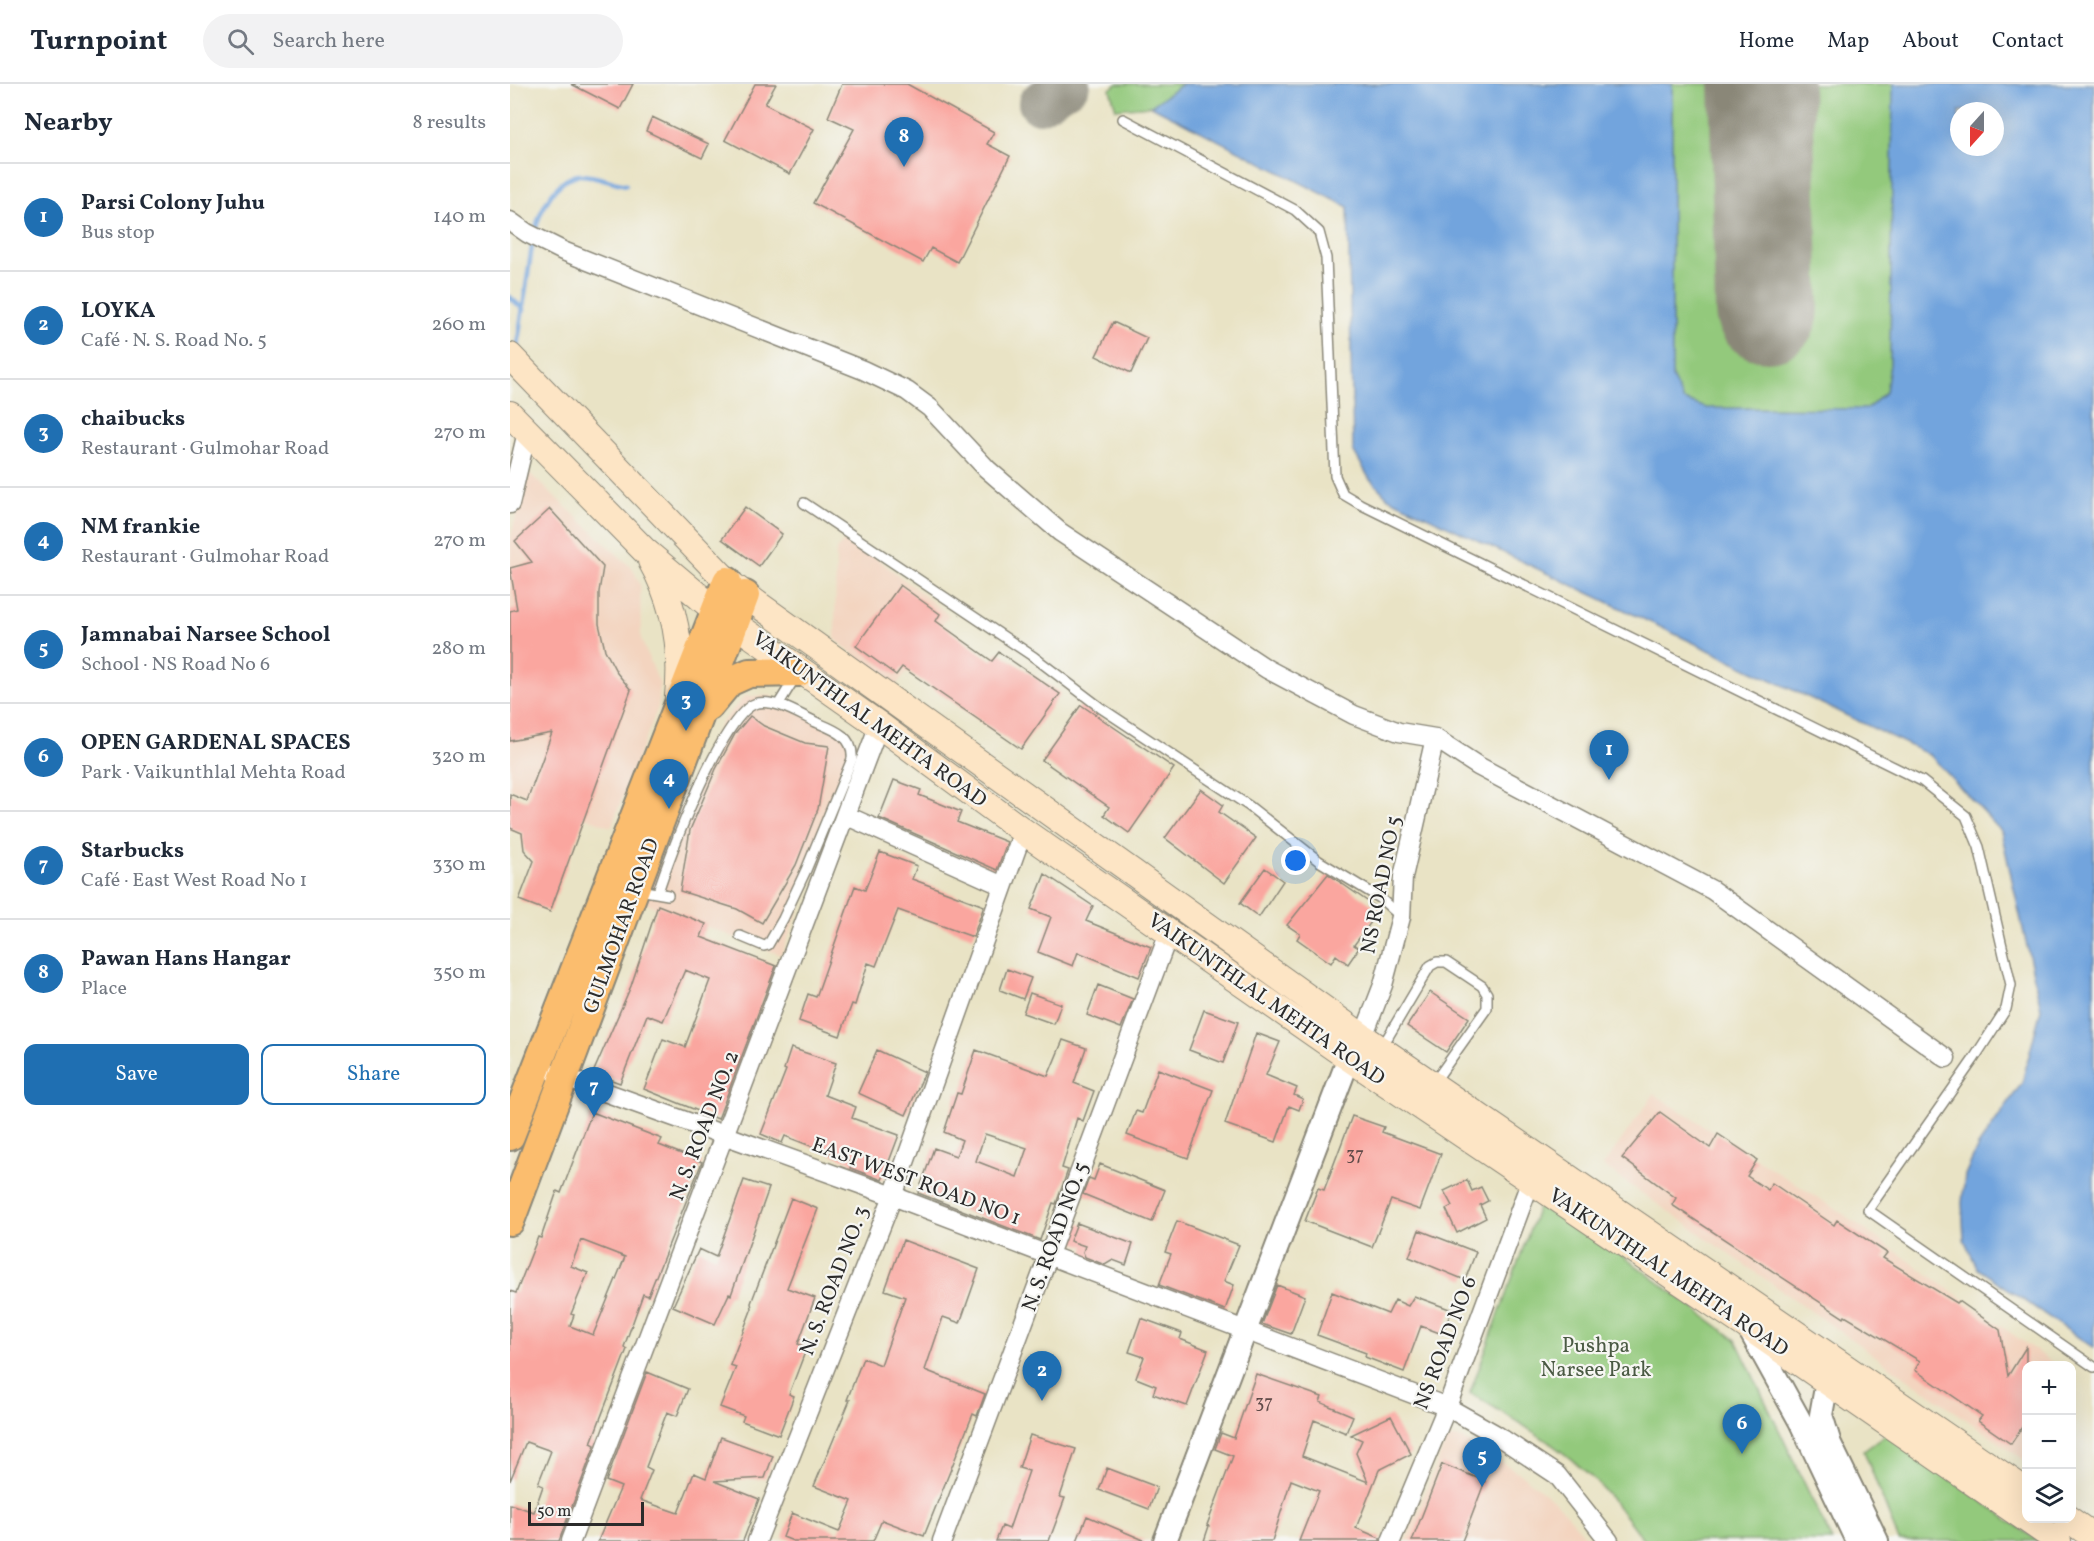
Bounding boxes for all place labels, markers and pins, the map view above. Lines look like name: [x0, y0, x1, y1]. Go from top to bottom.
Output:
pin: 8: [884, 118, 924, 167]
pin: 3: [666, 682, 705, 731]
pin: 1: [1590, 730, 1628, 780]
pin: 4: [650, 760, 688, 809]
pin: 7: [574, 1068, 614, 1117]
pin: 2: [1022, 1352, 1062, 1401]
pin: 6: [1722, 1404, 1762, 1454]
pin: 5: [1462, 1438, 1502, 1487]

